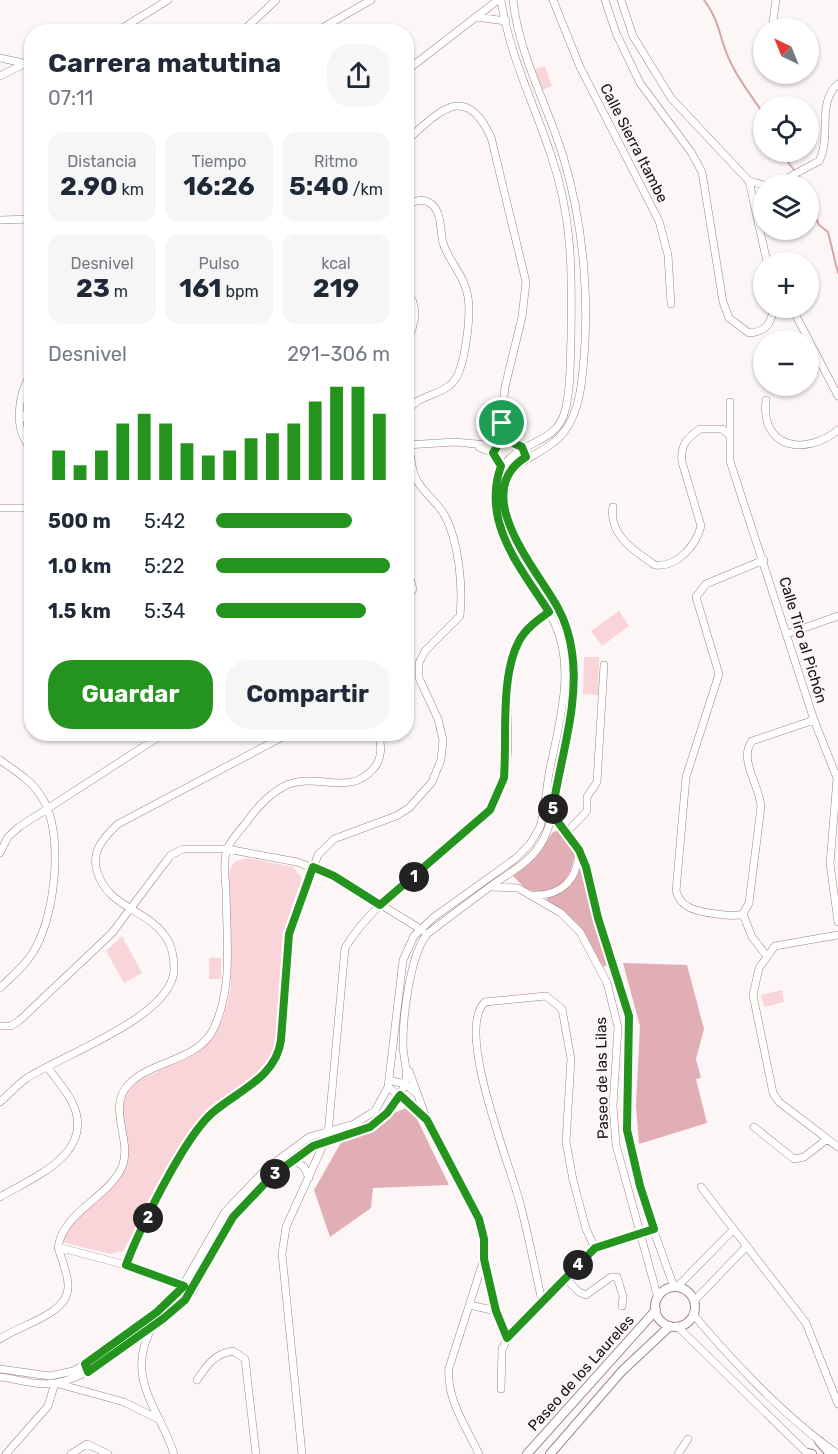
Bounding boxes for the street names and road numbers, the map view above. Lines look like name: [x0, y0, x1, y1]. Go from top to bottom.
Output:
street label: Calle Sierra Itambe: [596, 80, 672, 206]
street label: Calle Tiro al Pichón: [775, 575, 831, 705]
street label: Paseo de las Lilas: [592, 1017, 612, 1139]
street label: Paseo de los Laureles: [524, 1311, 638, 1435]

